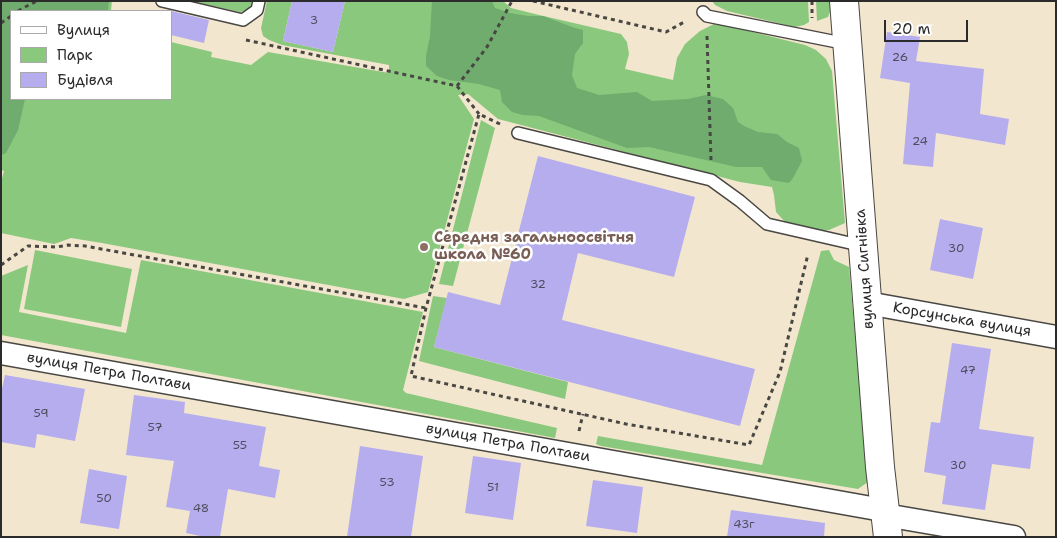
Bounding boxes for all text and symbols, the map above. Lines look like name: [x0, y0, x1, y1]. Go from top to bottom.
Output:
legend: [10, 10, 172, 100]
scale bar: [887, 10, 971, 42]
house number: 3: [310, 14, 318, 28]
text: 20 m: [892, 19, 931, 39]
text: Вулиця: [57, 20, 110, 40]
text: Парк: [57, 45, 93, 65]
house number: 26: [892, 51, 908, 65]
text: Будівля: [57, 70, 113, 90]
house number: 24: [912, 135, 928, 149]
street label: вулиця Сигнівка: [852, 208, 878, 330]
place label: Середня загальноосвітня школа №60: [434, 229, 634, 264]
marker: Середня загальноосвітня школа №60: [418, 241, 430, 253]
house number: 30: [948, 242, 964, 256]
house number: 32: [530, 278, 546, 292]
street label: Корсунська вулиця: [891, 299, 1033, 341]
street label: вулиця Петра Полтави: [25, 349, 193, 395]
house number: 47: [960, 364, 976, 378]
house number: 59: [33, 407, 49, 421]
street label: вулиця Петра Полтави: [424, 420, 592, 466]
house number: 57: [147, 421, 163, 435]
house number: 55: [233, 439, 247, 453]
house number: 30: [950, 459, 966, 473]
house number: 53: [379, 476, 395, 490]
house number: 51: [487, 481, 499, 495]
house number: 50: [96, 492, 112, 506]
house number: 48: [193, 502, 209, 516]
house number: 43г: [733, 518, 755, 532]

